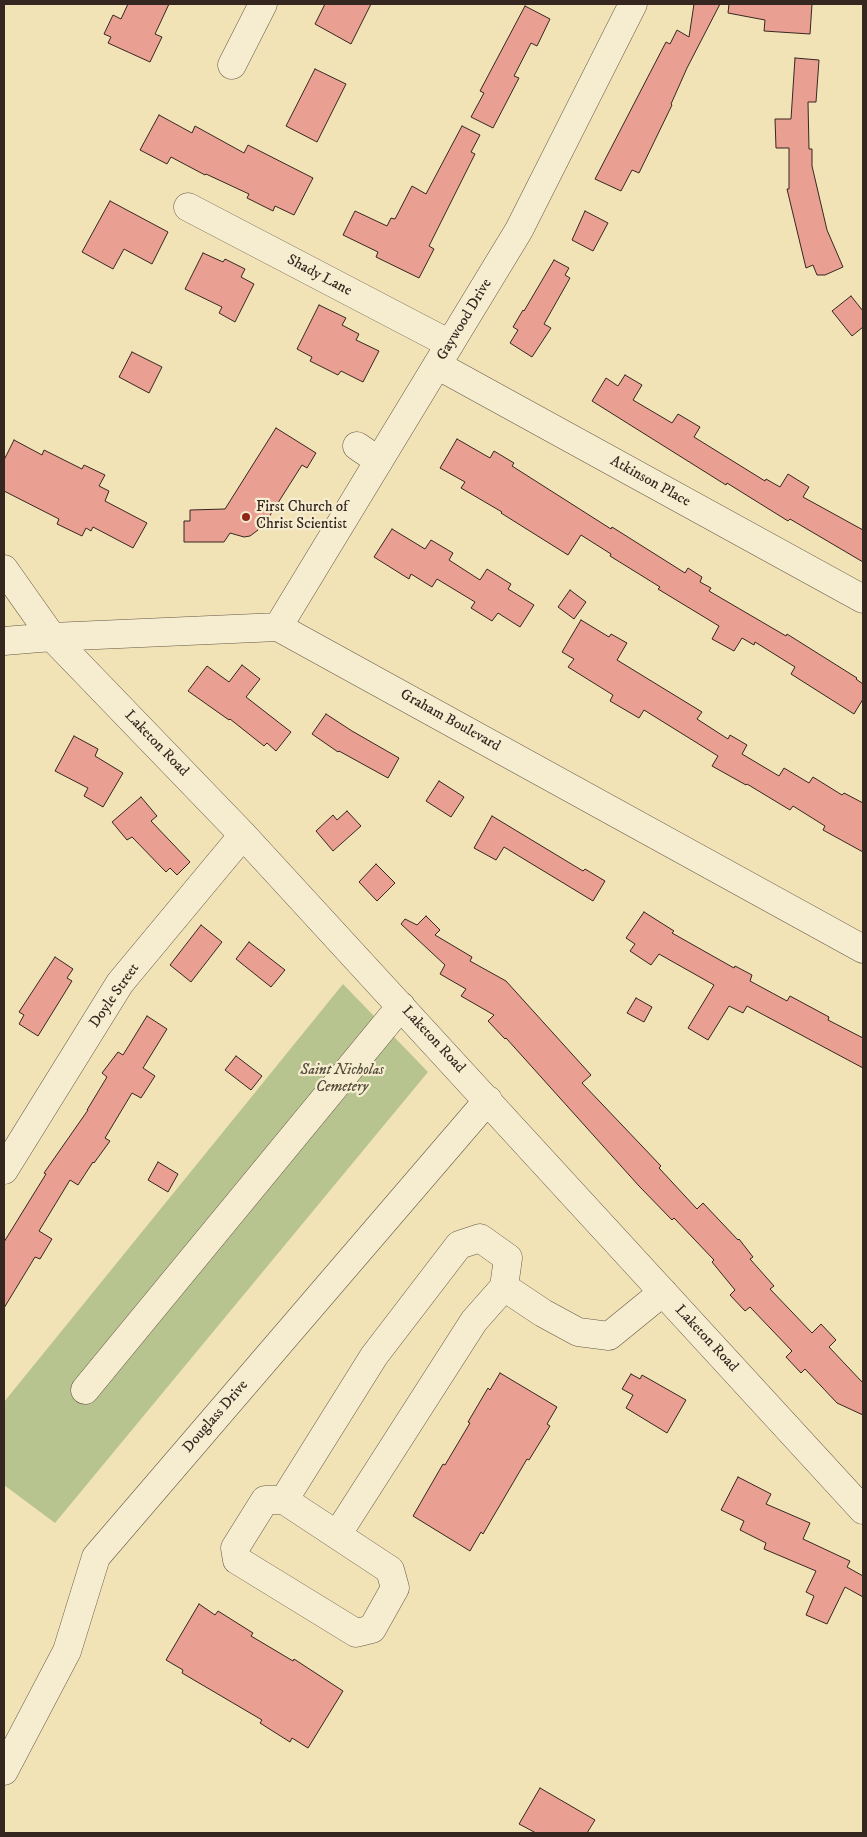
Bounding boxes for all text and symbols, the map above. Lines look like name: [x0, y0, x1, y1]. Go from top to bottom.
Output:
street label: Shady Lane: [283, 251, 355, 301]
street label: Gaywood Drive: [434, 276, 496, 364]
street label: Atkinson Place: [607, 453, 693, 511]
place label: First Church of Christ Scientist: [256, 499, 348, 534]
marker: First Church of Christ Scientist: [240, 511, 252, 523]
street label: Graham Boulevard: [397, 686, 503, 756]
street label: Laketon Road: [120, 707, 192, 781]
street label: Doyle Street: [86, 960, 144, 1032]
street label: Laketon Road: [397, 1003, 469, 1077]
park label: Saint Nicholas Cemetery: [300, 1062, 384, 1097]
street label: Laketon Road: [670, 1302, 742, 1376]
street label: Douglass Drive: [180, 1377, 252, 1457]

